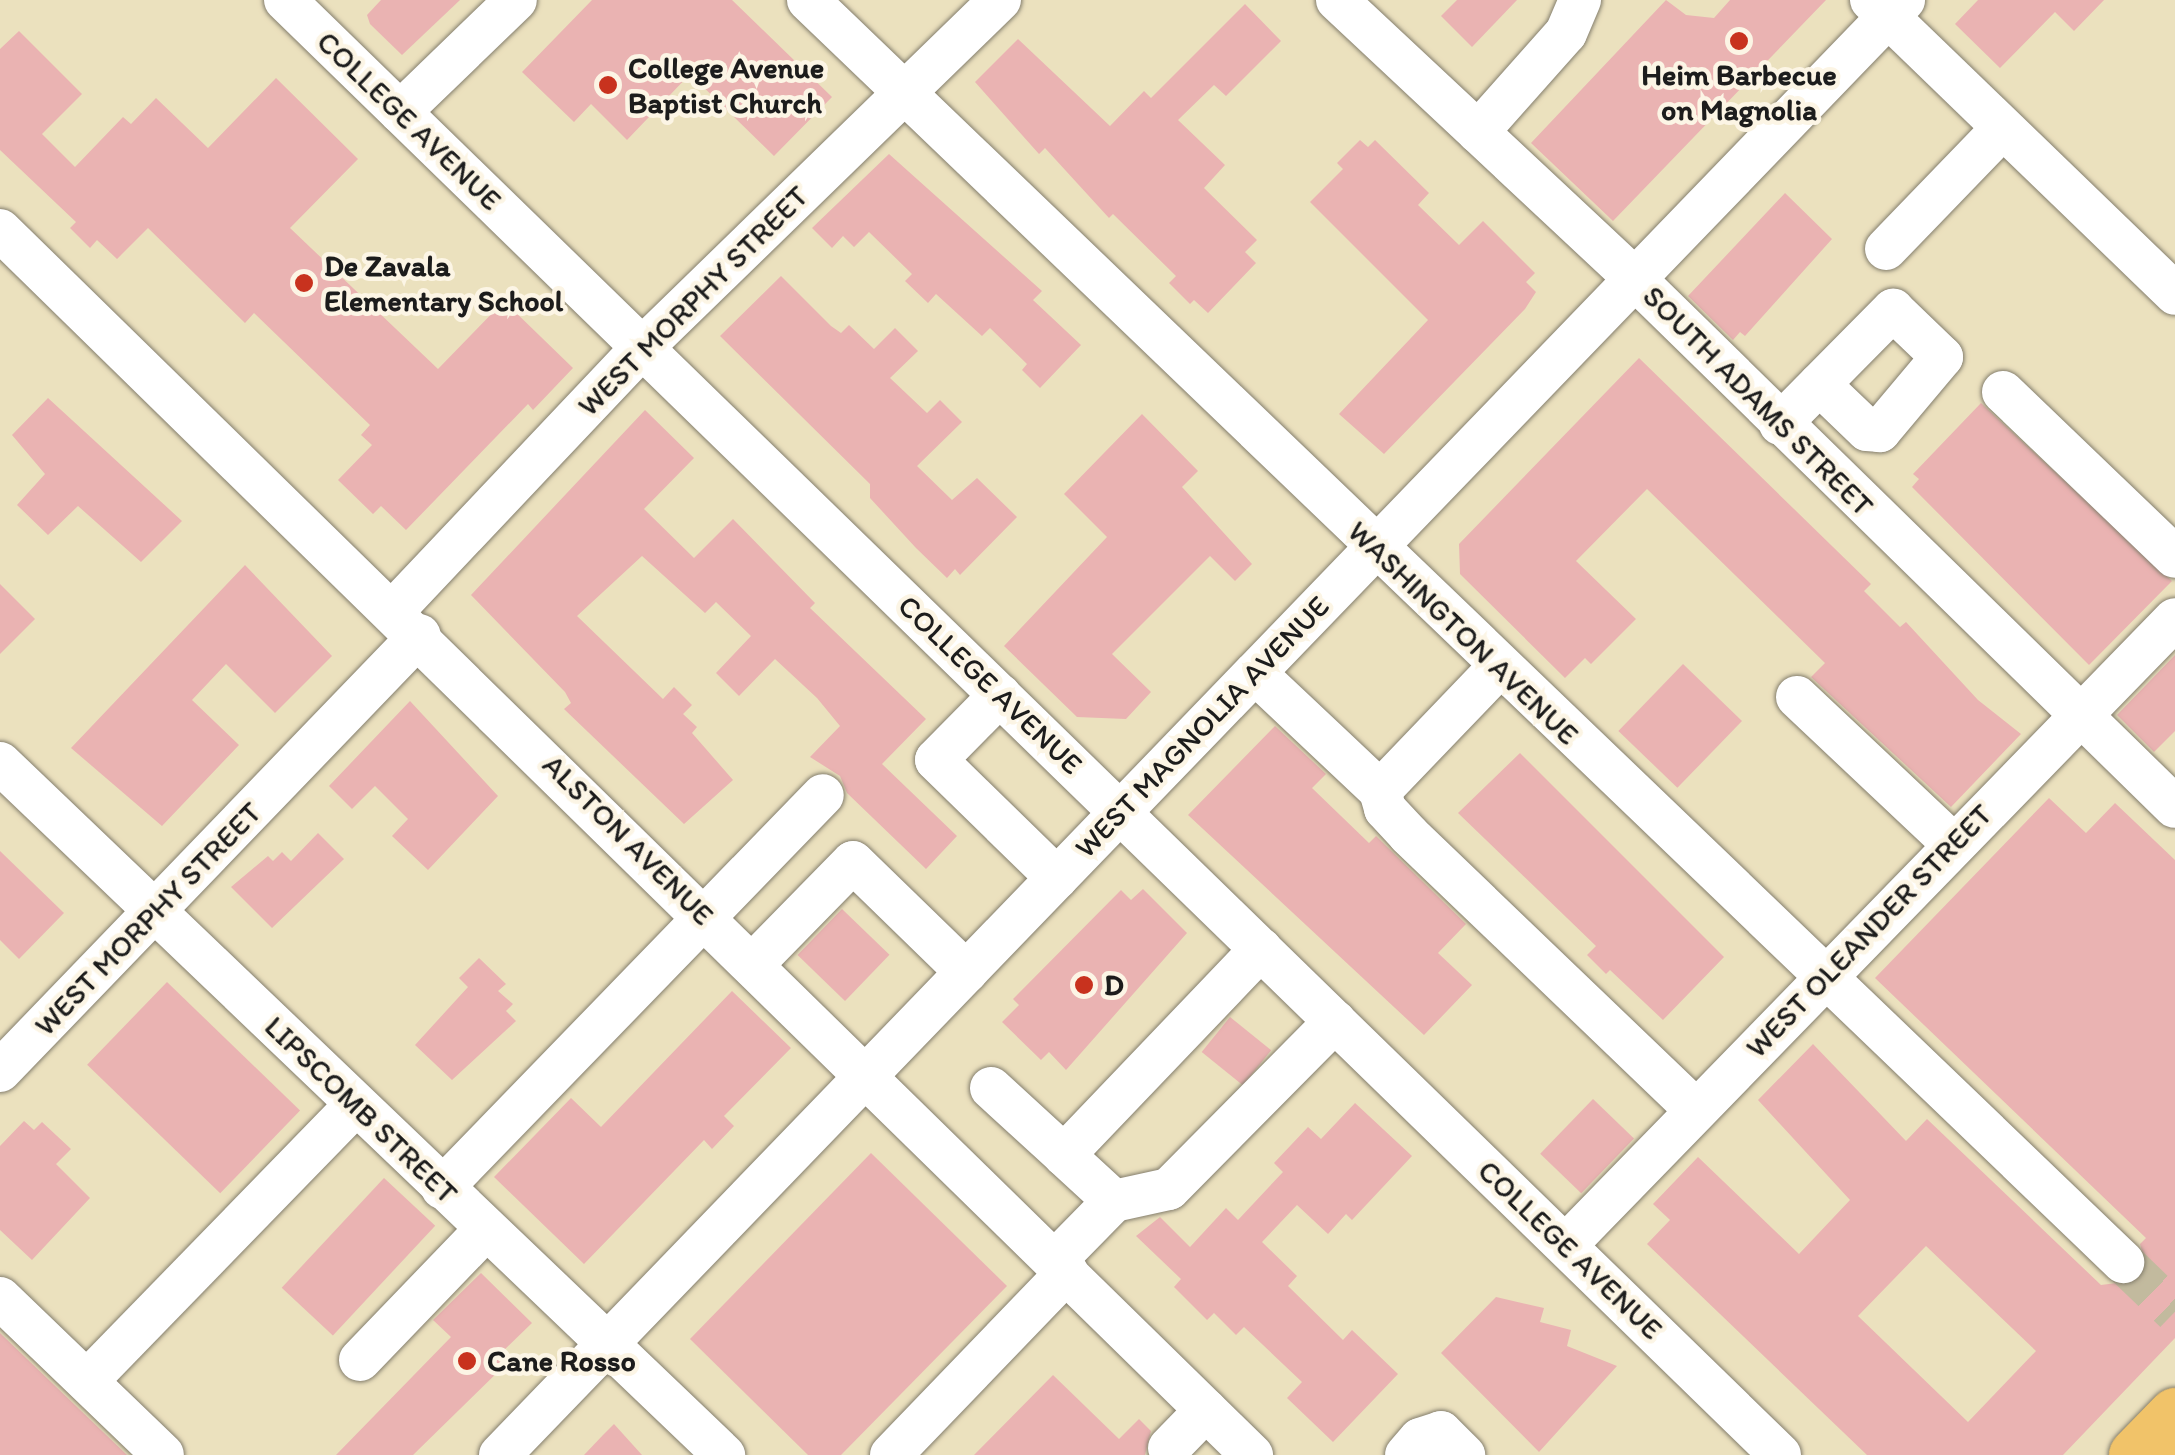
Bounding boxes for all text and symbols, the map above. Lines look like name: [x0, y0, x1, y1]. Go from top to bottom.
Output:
street label: COLLEGE AVENUE: [310, 24, 508, 218]
marker: Heim Barbecue on Magnolia: [1728, 30, 1750, 52]
place label: College Avenue Baptist Church: [628, 50, 824, 120]
place label: Heim Barbecue on Magnolia: [1641, 57, 1837, 128]
marker: College Avenue Baptist Church: [597, 74, 619, 96]
street label: WEST MORPHY STREET: [570, 178, 816, 424]
place label: De Zavala Elementary School: [324, 248, 563, 318]
marker: De Zavala Elementary School: [293, 272, 315, 294]
street label: SOUTH ADAMS STREET: [1635, 278, 1881, 524]
street label: WASHINGTON AVENUE: [1341, 514, 1585, 752]
street label: COLLEGE AVENUE: [891, 588, 1089, 782]
street label: WEST MAGNOLIA AVENUE: [1068, 589, 1336, 865]
street label: ALSTON AVENUE: [535, 747, 721, 933]
street label: WEST MORPHY STREET: [27, 795, 269, 1043]
street label: WEST OLEANDER STREET: [1738, 796, 2000, 1066]
place label: D: [1104, 967, 1124, 1003]
marker: D: [1073, 974, 1095, 996]
street label: LIPSCOMB STREET: [257, 1009, 465, 1211]
street label: COLLEGE AVENUE: [1471, 1153, 1669, 1347]
place label: Cane Rosso: [487, 1343, 635, 1379]
marker: Cane Rosso: [456, 1350, 478, 1372]

